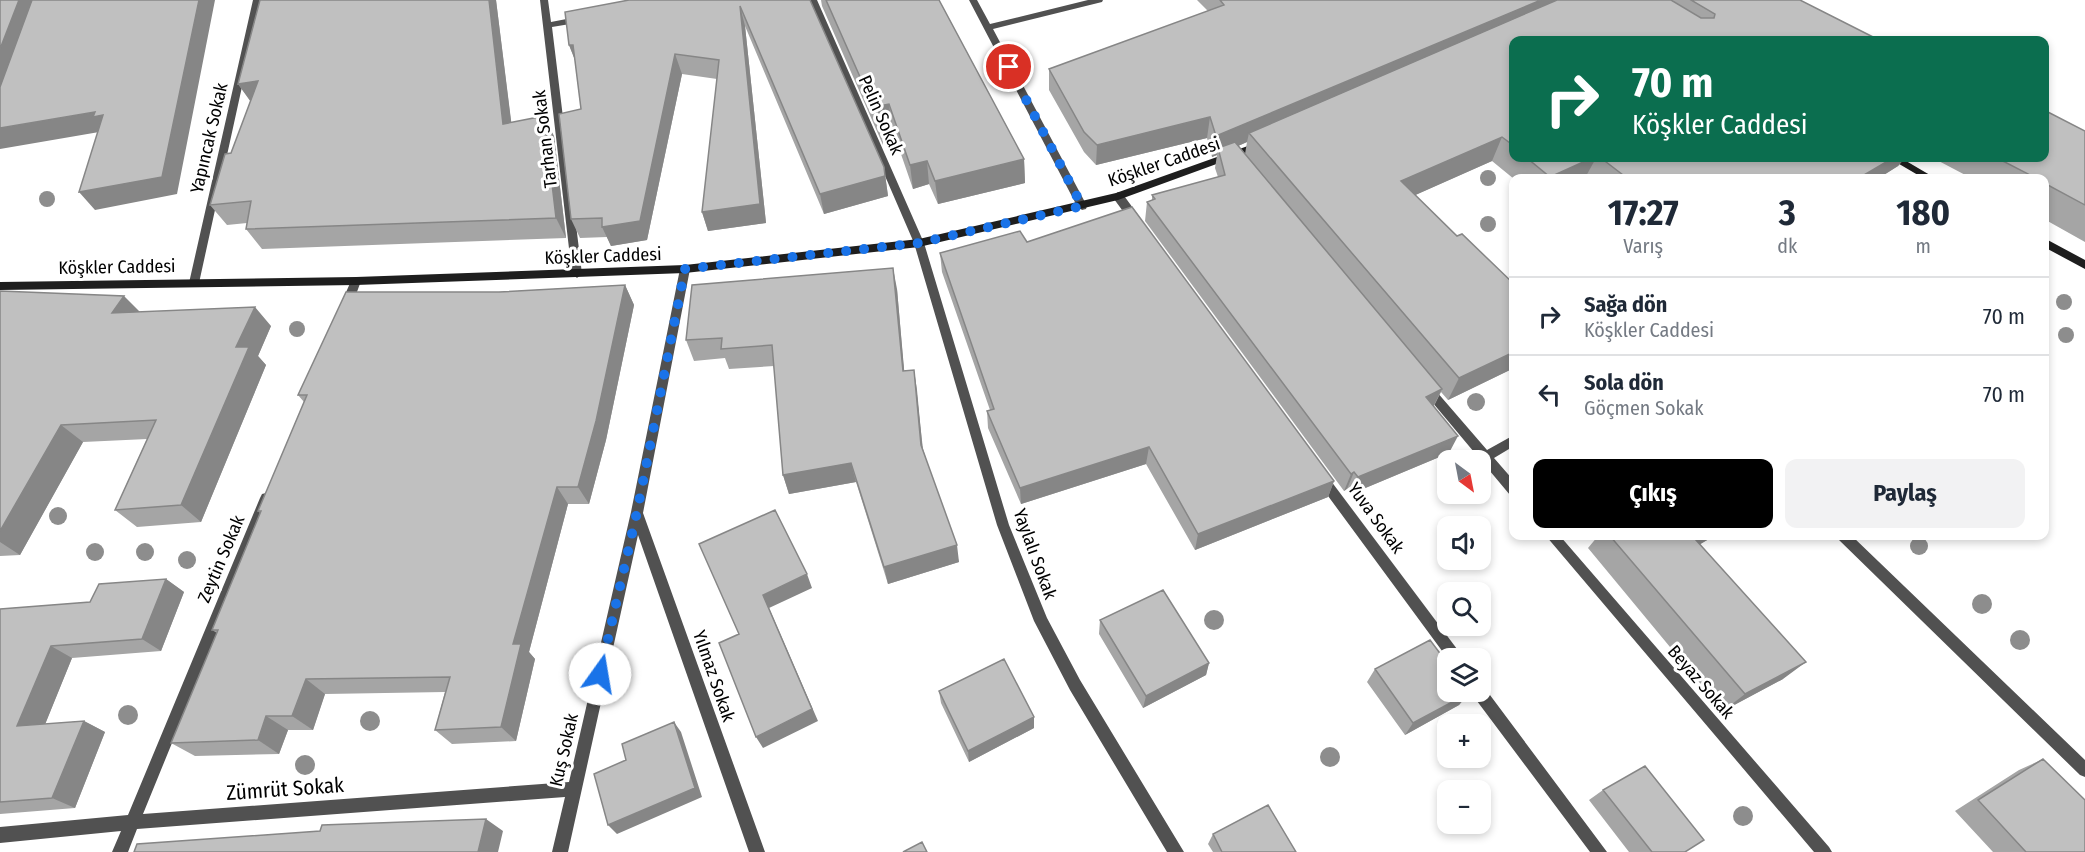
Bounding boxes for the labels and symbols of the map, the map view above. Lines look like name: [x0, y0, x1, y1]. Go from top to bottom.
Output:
pin: [983, 41, 1034, 92]
street label: Pelin Sokak: [854, 72, 908, 159]
street label: Yapıncak Sokak: [186, 80, 233, 195]
street label: Tarhan Sokak: [528, 88, 562, 189]
street label: Köşkler Caddesi: [1105, 133, 1223, 191]
street label: Köşkler Caddesi: [544, 243, 662, 269]
street label: Köşkler Caddesi: [58, 255, 176, 279]
north arrow: [1437, 450, 1491, 504]
street label: Yuva Sokak: [1343, 478, 1409, 558]
street label: Yaylalı Sokak: [1008, 506, 1062, 603]
street label: Zeytin Sokak: [193, 511, 249, 606]
street label: Yılmaz Sokak: [688, 627, 740, 725]
street label: Beyaz Sokak: [1663, 641, 1739, 724]
position arrow: [568, 642, 632, 706]
street label: Kuş Sokak: [545, 711, 583, 789]
street label: Zümrüt Sokak: [225, 772, 345, 806]

